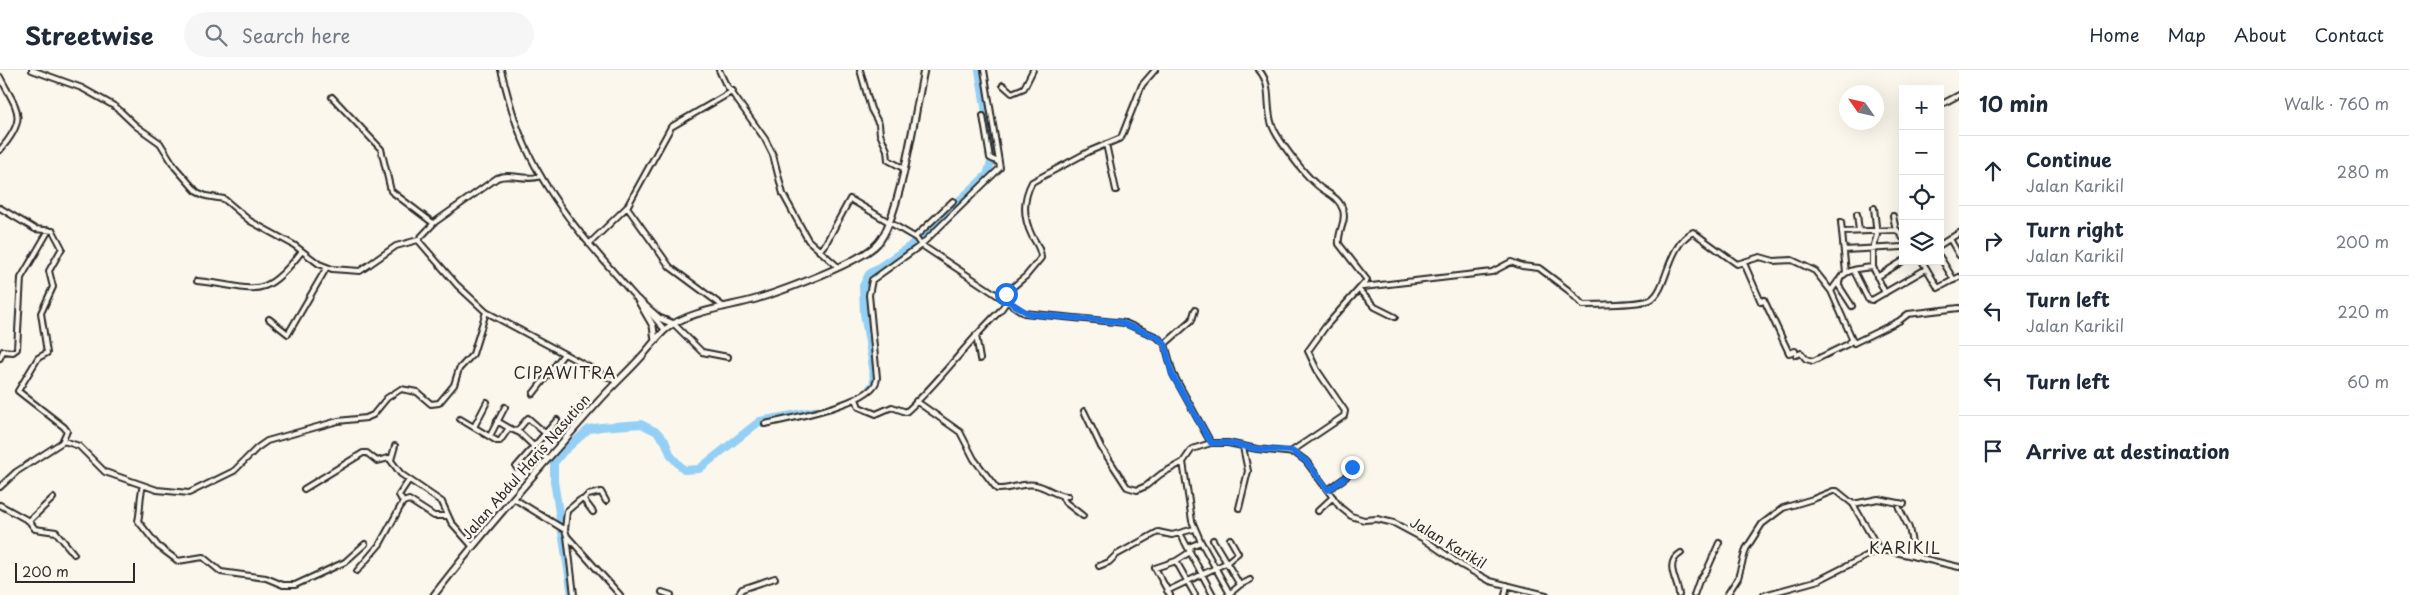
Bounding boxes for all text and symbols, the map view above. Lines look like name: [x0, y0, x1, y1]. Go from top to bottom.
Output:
search box: [184, 12, 534, 57]
text: Streetwise: [25, 17, 154, 53]
icon: search: [202, 21, 230, 49]
text: Search here: [242, 21, 350, 49]
text: Home: [2089, 21, 2139, 48]
text: Map: [2167, 21, 2206, 48]
text: About: [2234, 21, 2286, 48]
text: Contact: [2314, 21, 2384, 48]
north arrow: [1839, 85, 1884, 130]
map controls: [1899, 85, 1944, 265]
button: +: [1899, 85, 1944, 130]
text: 10 min: [1979, 87, 2049, 119]
text: Walk · 760 m: [2284, 91, 2389, 115]
button: −: [1899, 130, 1944, 175]
text: Continue: [2026, 145, 2112, 173]
icon: ahead: [1979, 157, 2007, 185]
text: 280 m: [2337, 159, 2389, 183]
text: Jalan Karikil: [2026, 173, 2124, 197]
button: locate: [1899, 175, 1944, 220]
text: Turn right: [2026, 215, 2124, 243]
button: layers: [1899, 220, 1944, 265]
icon: right: [1979, 227, 2007, 255]
text: 200 m: [2336, 229, 2389, 253]
text: Jalan Karikil: [2026, 243, 2124, 267]
route start: [995, 283, 1018, 306]
text: Turn left: [2026, 285, 2110, 313]
icon: left: [1979, 297, 2007, 325]
text: 220 m: [2338, 299, 2389, 323]
text: Jalan Karikil: [2026, 313, 2124, 337]
district label: CIPAWITRA: [513, 360, 617, 384]
icon: left: [1979, 367, 2007, 395]
text: Turn left: [2026, 367, 2110, 395]
text: 60 m: [2347, 369, 2389, 393]
street label: Jalan Abdul Haris Nasution: [456, 389, 595, 544]
icon: arrive: [1979, 437, 2007, 465]
text: Arrive at destination: [2026, 437, 2230, 465]
route end: [1341, 456, 1364, 479]
street label: Jalan Karikil: [1406, 511, 1490, 574]
district label: KARIKIL: [1869, 535, 1941, 559]
scale bar: [15, 560, 135, 583]
text: 200 m: [22, 561, 69, 582]

